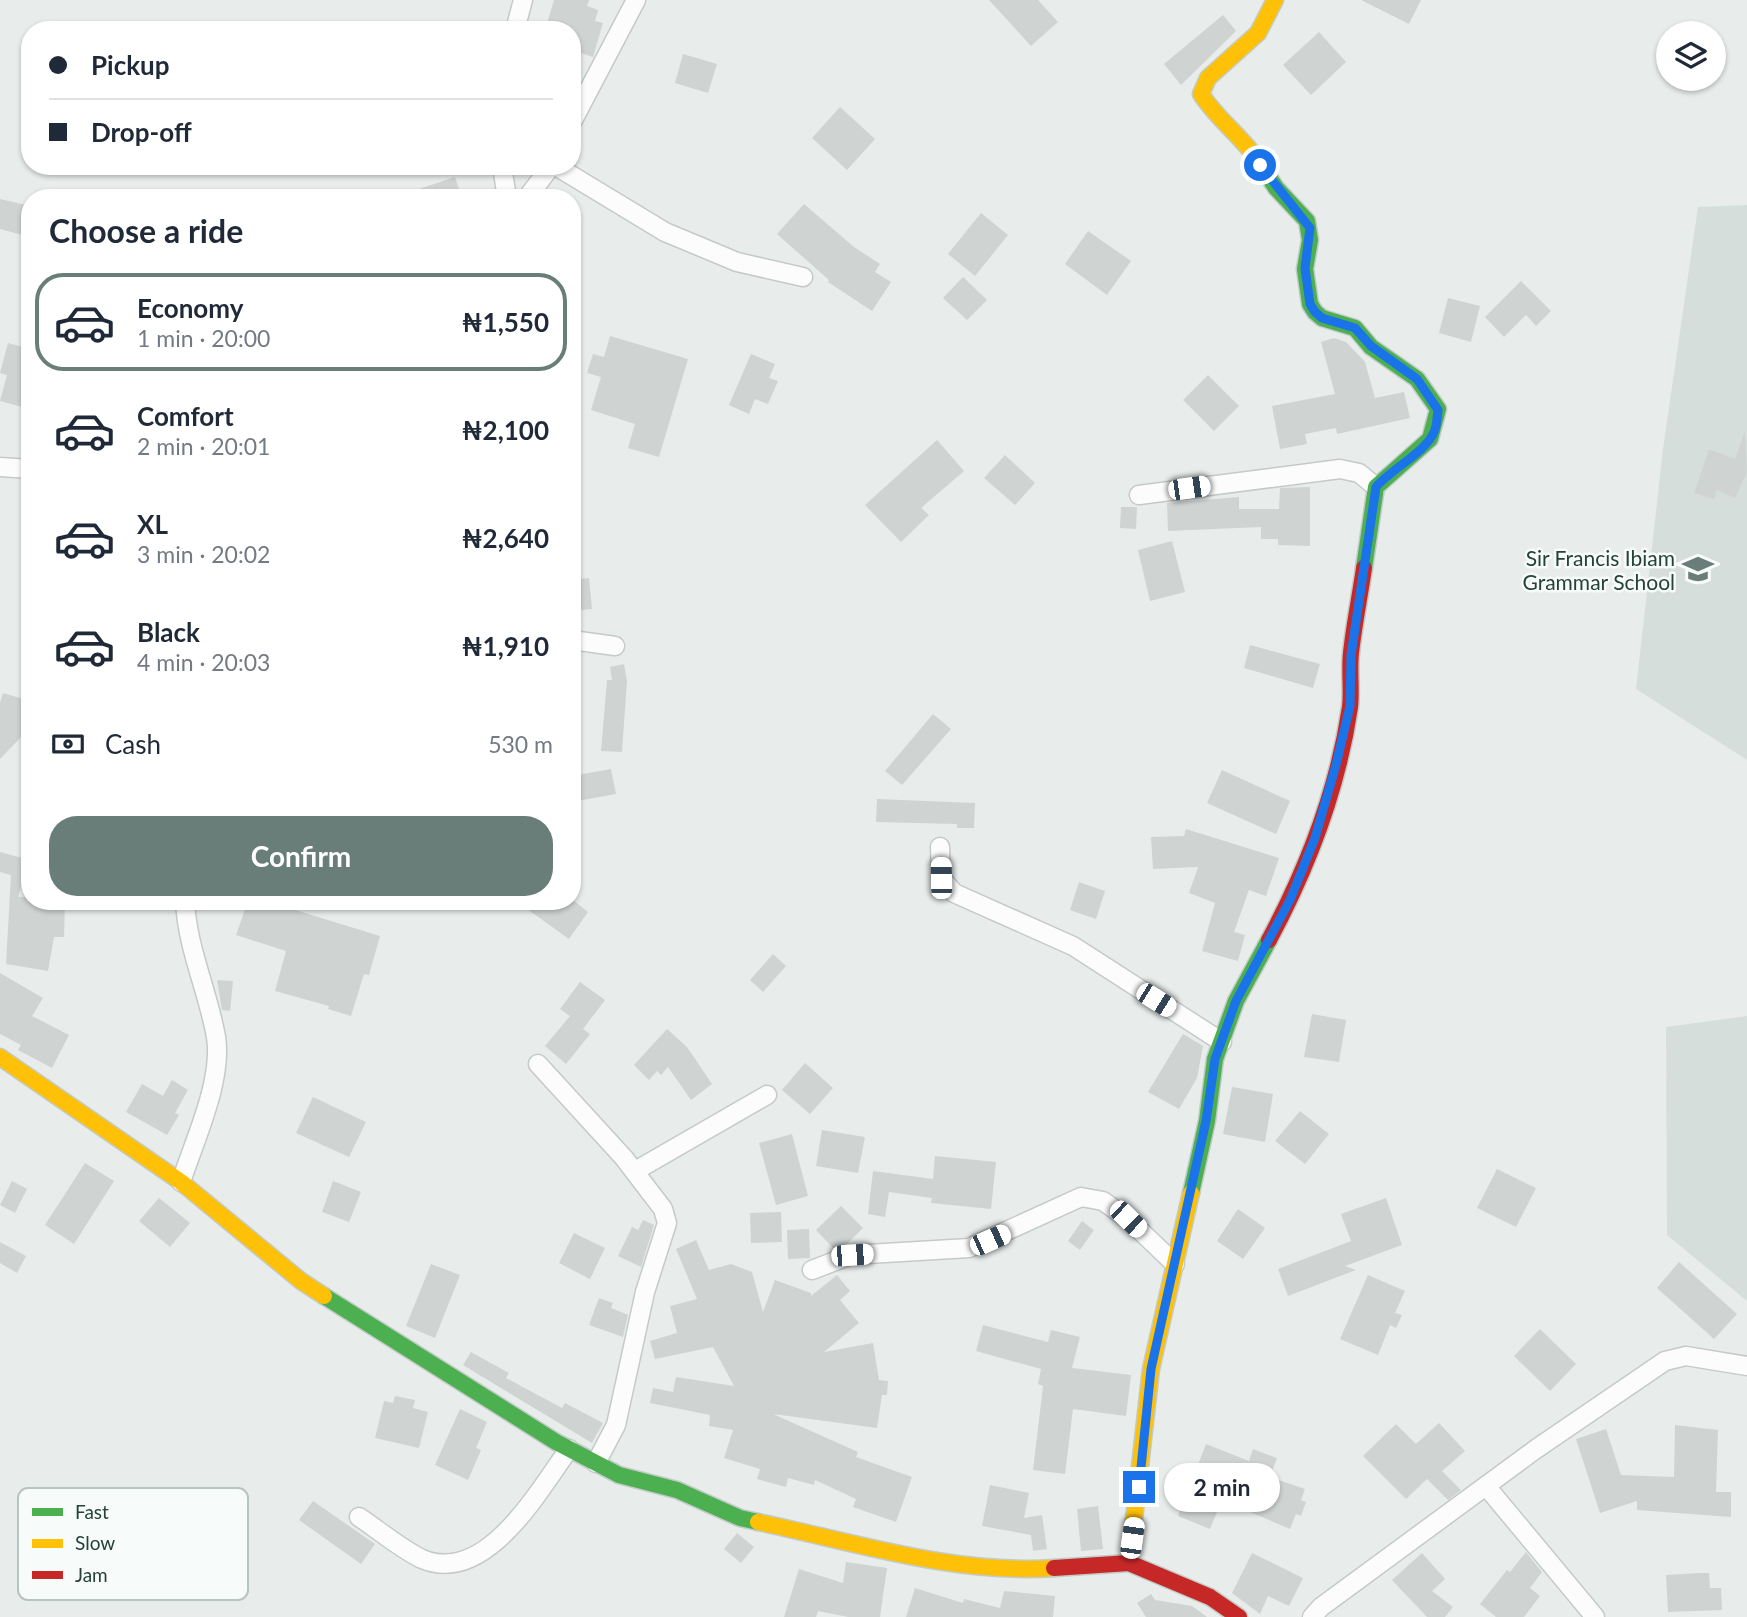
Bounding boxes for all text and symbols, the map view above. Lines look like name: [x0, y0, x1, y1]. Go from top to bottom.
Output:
map controls: [1656, 21, 1726, 91]
button: layers: [1656, 21, 1726, 91]
text: Pickup: [91, 49, 170, 81]
text: Drop-off: [91, 116, 192, 148]
route start: [1244, 149, 1276, 181]
text: Choose a ride: [49, 211, 243, 250]
icon: car: [53, 291, 116, 354]
text: Economy: [137, 292, 243, 324]
text: ₦1,550: [462, 306, 549, 338]
text: 1 min · 20:00: [137, 324, 270, 352]
icon: car: [53, 399, 116, 462]
text: Comfort: [137, 400, 234, 432]
text: ₦2,100: [462, 414, 549, 446]
text: 2 min · 20:01: [137, 432, 270, 460]
car: [1167, 475, 1212, 501]
icon: car: [53, 507, 116, 570]
text: XL: [137, 508, 168, 540]
text: ₦2,640: [462, 522, 549, 554]
text: 3 min · 20:02: [137, 540, 270, 568]
place label: Sir Francis Ibiam Grammar School: [1523, 545, 1675, 594]
school or university icon: Sir Francis Ibiam Grammar School: [1681, 552, 1715, 586]
icon: car: [53, 615, 116, 678]
text: Black: [137, 616, 200, 648]
text: ₦1,910: [462, 630, 549, 662]
text: 4 min · 20:03: [137, 648, 270, 676]
icon: cash: [49, 725, 87, 763]
text: Cash: [105, 728, 161, 760]
text: 530 m: [488, 730, 553, 758]
button: Confirm: [49, 816, 553, 896]
car: [931, 857, 952, 899]
car: [1133, 980, 1180, 1020]
car: [1106, 1197, 1151, 1241]
car: [967, 1222, 1014, 1258]
car: [831, 1243, 874, 1267]
callout: 2 min: [1164, 1462, 1279, 1512]
route end: [1123, 1471, 1155, 1503]
text: 2 min: [1193, 1473, 1251, 1501]
legend: [18, 1488, 248, 1600]
text: Fast: [75, 1500, 109, 1523]
car: [1119, 1516, 1146, 1560]
text: Slow: [75, 1531, 115, 1554]
text: Jam: [75, 1563, 108, 1586]

